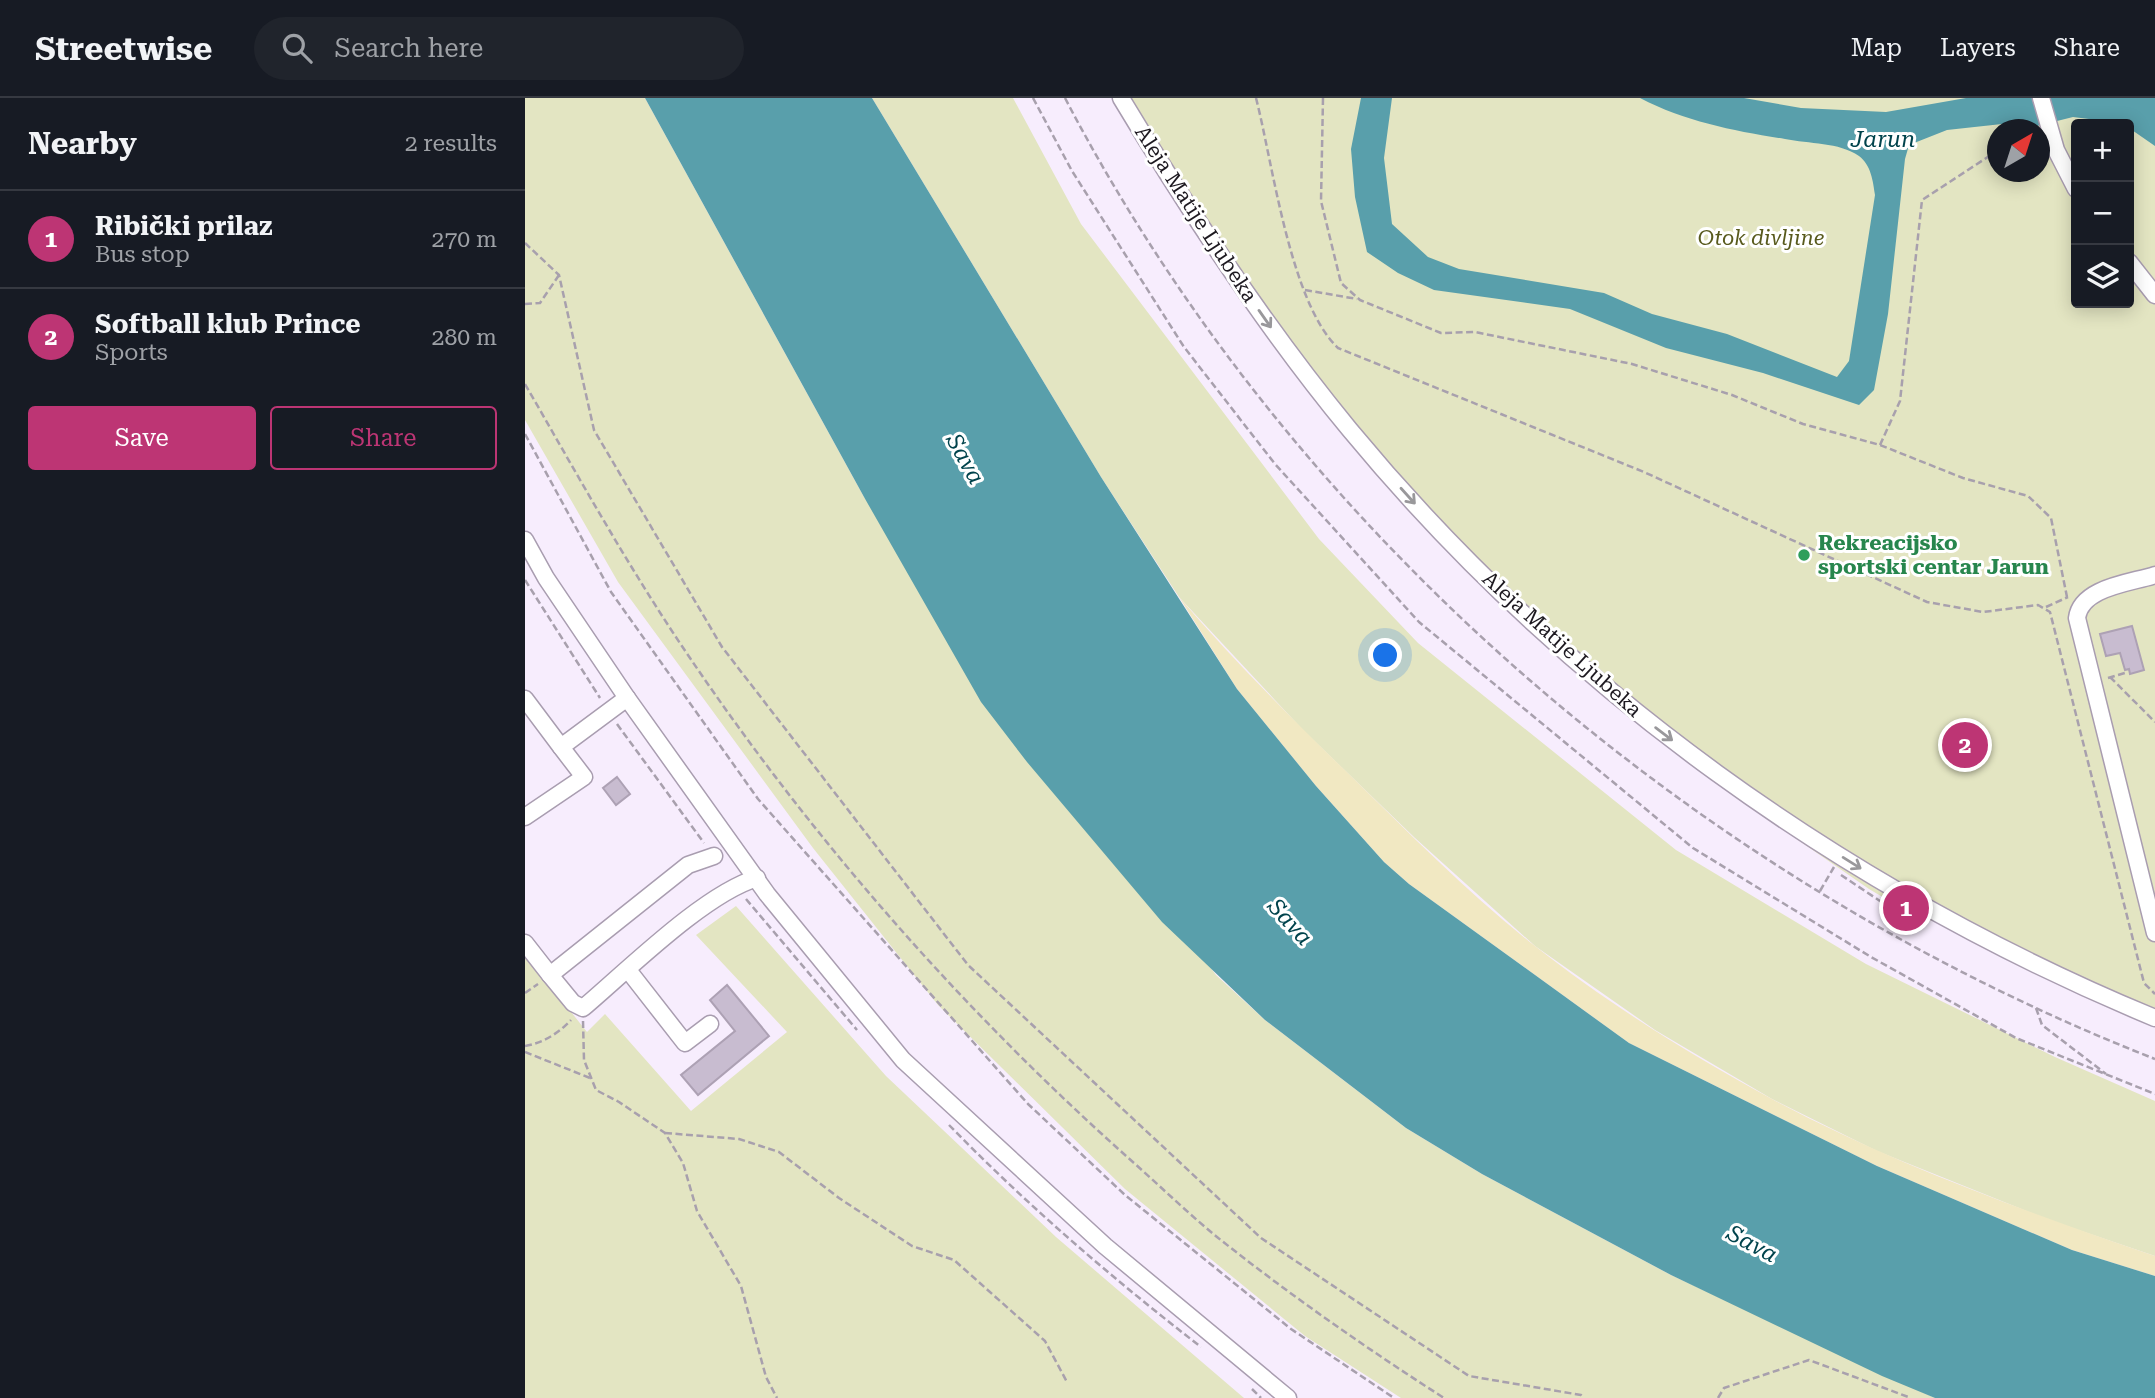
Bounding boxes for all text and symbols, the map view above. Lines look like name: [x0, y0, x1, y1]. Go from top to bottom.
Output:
search box: [254, 17, 744, 80]
text: Streetwise: [35, 29, 212, 68]
icon: search: [278, 29, 316, 67]
text: Search here: [334, 33, 483, 63]
text: Map: [1851, 34, 1902, 62]
text: Layers: [1940, 34, 2016, 62]
text: Share: [2054, 34, 2120, 62]
north arrow: [1987, 119, 2050, 182]
map controls: [2071, 119, 2134, 308]
button: +: [2071, 119, 2134, 182]
street label: Aleja Matije Ljubeka: [1130, 121, 1262, 307]
text: Nearby: [28, 126, 137, 161]
water label: Jarun: [1850, 126, 1915, 153]
text: 2 results: [405, 130, 497, 157]
button: −: [2071, 182, 2134, 245]
text: Ribički prilaz: [95, 211, 272, 241]
text: 1: [45, 226, 57, 253]
text: 270 m: [432, 226, 497, 253]
park label: Otok divljine: [1698, 226, 1824, 250]
text: Bus stop: [95, 241, 190, 268]
button: layers: [2071, 245, 2134, 308]
text: Softball klub Prince: [95, 309, 361, 339]
one-way arrow: [1258, 309, 1272, 328]
text: 2: [45, 324, 57, 351]
text: 280 m: [432, 324, 497, 351]
text: Sports: [95, 339, 168, 366]
button: Save: [28, 406, 256, 470]
button: Share: [270, 406, 497, 470]
water label: Sava: [940, 428, 990, 489]
one-way arrow: [1400, 487, 1416, 505]
place label: Rekreacijsko sportski centar Jarun: [1818, 531, 2049, 579]
marker: Rekreacijsko sportski centar Jarun: [1796, 547, 1812, 563]
street label: Aleja Matije Ljubeka: [1478, 566, 1647, 722]
your location: [1368, 638, 1402, 672]
pin: 2: [1942, 719, 1988, 771]
one-way arrow: [1655, 726, 1673, 741]
one-way arrow: [1841, 856, 1861, 870]
pin: 1: [1883, 882, 1929, 934]
water label: Sava: [1261, 892, 1318, 951]
water label: Sava: [1721, 1219, 1782, 1268]

